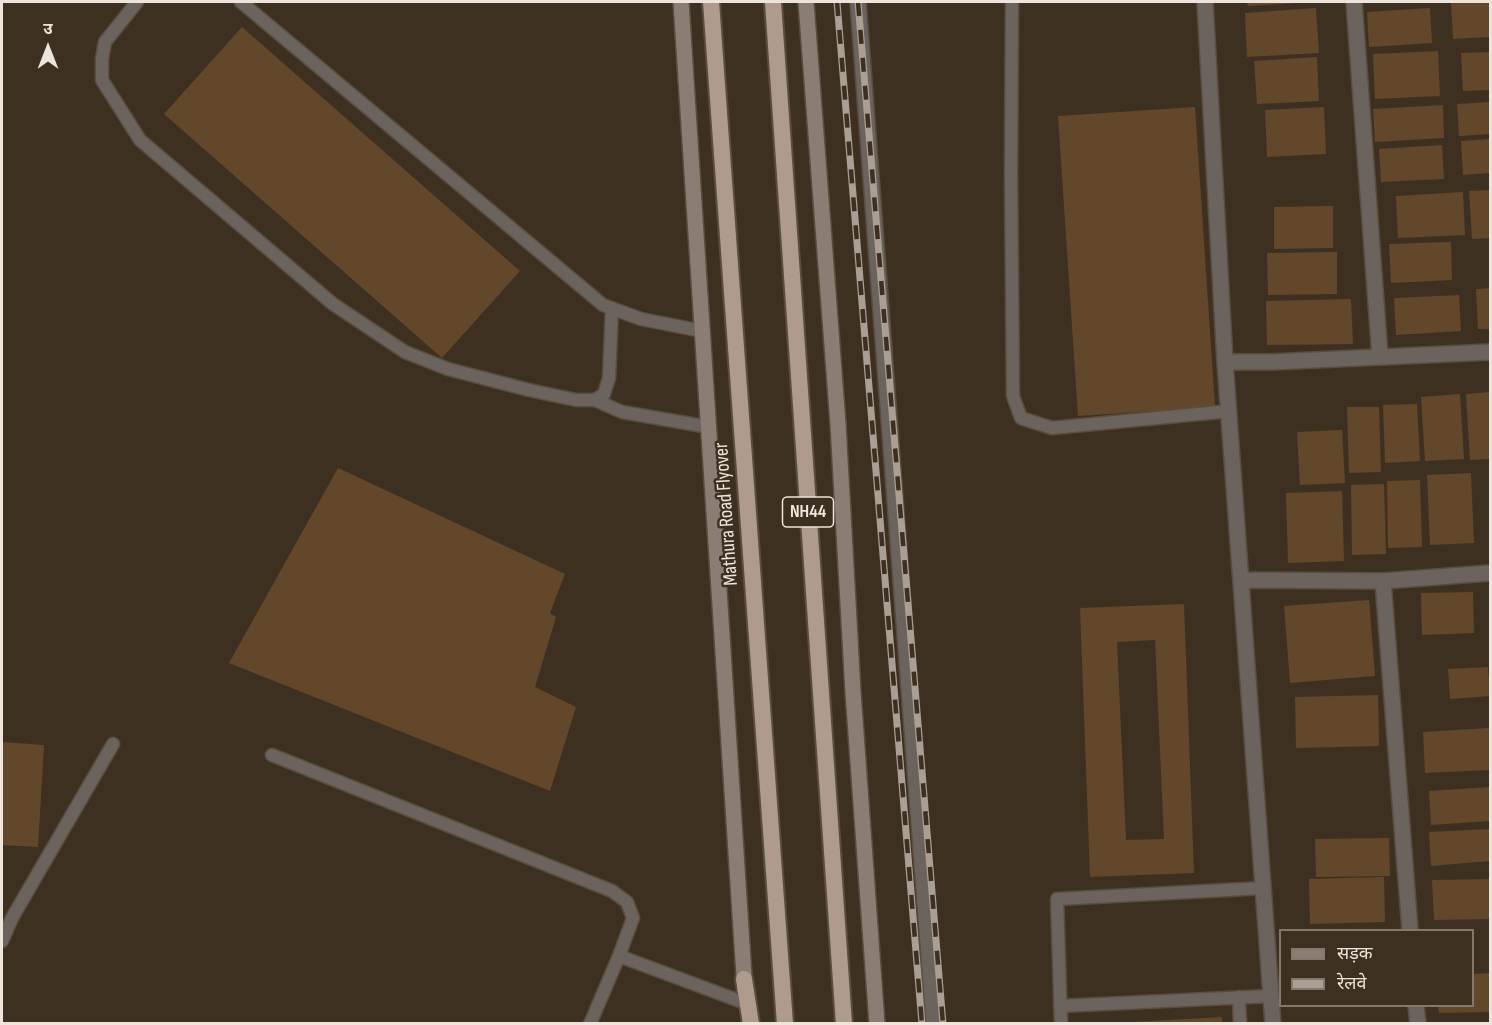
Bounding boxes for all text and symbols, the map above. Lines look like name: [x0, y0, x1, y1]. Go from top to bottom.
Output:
north arrow: [18, 18, 78, 78]
text: उ: [43, 20, 53, 39]
street label: Mathura Road Flyover: [710, 441, 744, 587]
road number: NH44: [782, 497, 834, 527]
legend: [1279, 929, 1474, 1007]
text: सड़क: [1337, 943, 1373, 964]
text: रेलवे: [1337, 973, 1367, 994]

